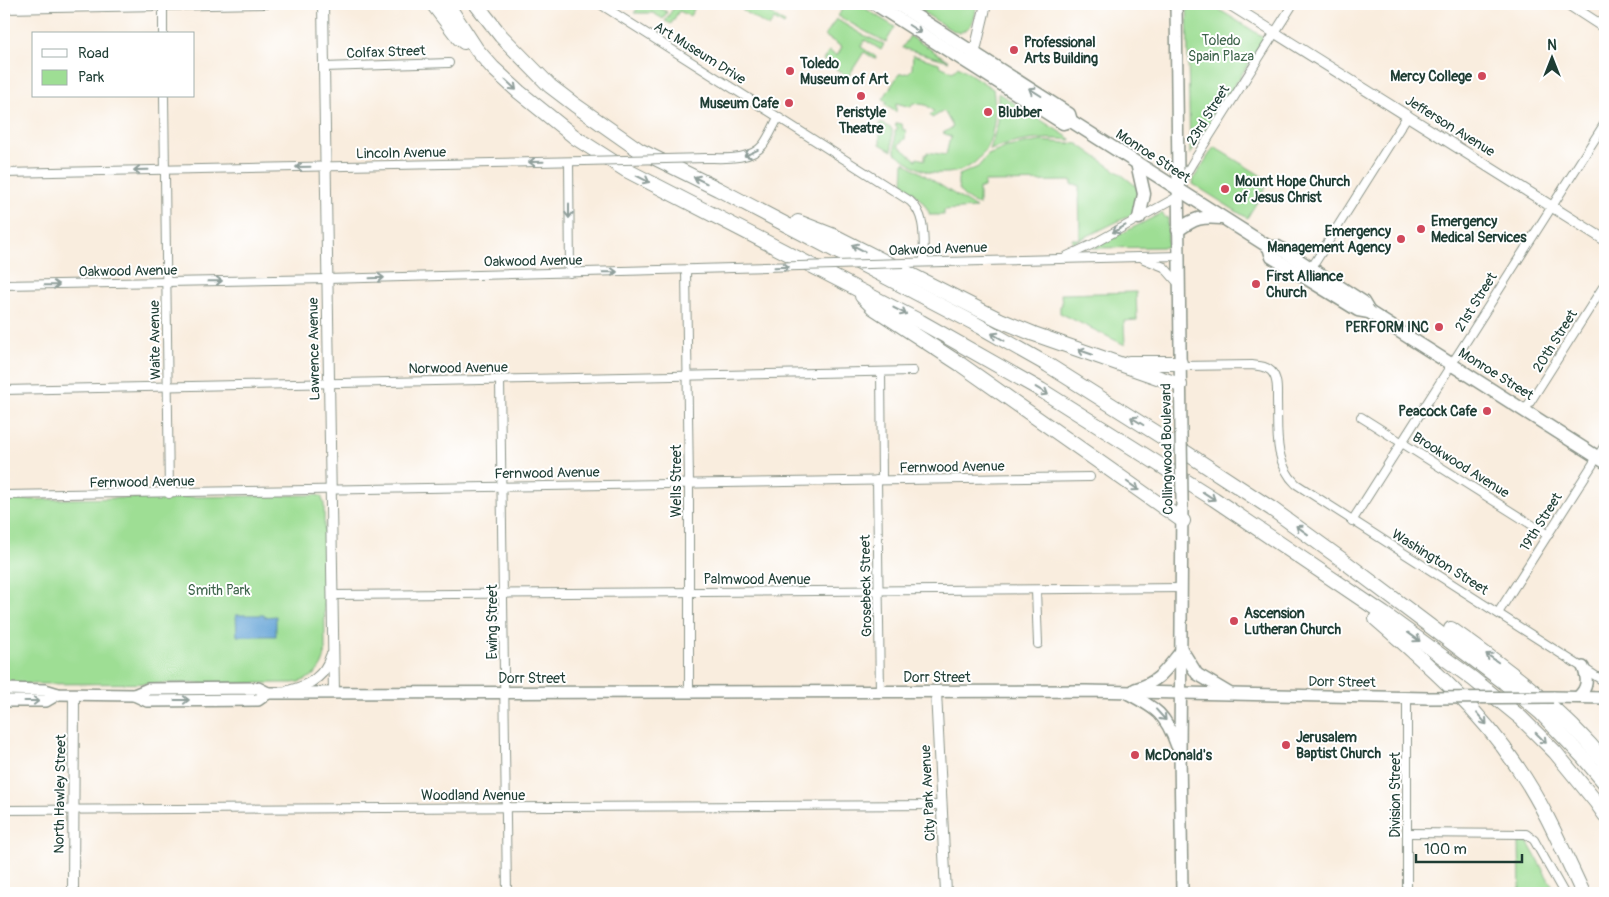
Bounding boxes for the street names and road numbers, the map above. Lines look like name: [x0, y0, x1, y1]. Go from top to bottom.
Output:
street label: Art Museum Drive: [651, 18, 749, 88]
street label: Colfax Street: [346, 42, 426, 62]
street label: 23rd Street: [1183, 81, 1233, 148]
street label: Jefferson Avenue: [1402, 92, 1498, 160]
street label: Monroe Street: [1113, 126, 1194, 187]
street label: Lincoln Avenue: [356, 144, 446, 162]
street label: Oakwood Avenue: [888, 239, 988, 259]
street label: Oakwood Avenue: [484, 252, 583, 270]
street label: Oakwood Avenue: [79, 262, 178, 280]
street label: 21st Street: [1451, 269, 1501, 335]
street label: Lawrence Avenue: [305, 297, 323, 401]
street label: Waite Avenue: [146, 300, 164, 380]
street label: 20th Street: [1529, 306, 1581, 375]
street label: Monroe Street: [1455, 344, 1537, 404]
street label: Norwood Avenue: [408, 359, 508, 377]
street label: Collingwood Boulevard: [1157, 383, 1177, 515]
street label: Brookwood Avenue: [1409, 428, 1513, 502]
street label: Wells Street: [668, 444, 685, 517]
street label: Fernwood Avenue: [899, 458, 1005, 476]
street label: Fernwood Avenue: [494, 464, 600, 482]
street label: Fernwood Avenue: [89, 473, 195, 491]
street label: 19th Street: [1516, 489, 1566, 554]
street label: Washington Street: [1389, 525, 1492, 599]
street label: Grosebeck Street: [857, 534, 875, 637]
street label: Palmwood Avenue: [704, 571, 811, 588]
street label: Ewing Street: [484, 584, 501, 660]
street label: Dorr Street: [903, 669, 971, 686]
street label: Dorr Street: [498, 670, 566, 687]
street label: Dorr Street: [1308, 673, 1376, 691]
street label: North Hawley Street: [50, 734, 70, 854]
street label: City Park Avenue: [917, 744, 939, 842]
street label: Division Street: [1387, 752, 1404, 838]
street label: Woodland Avenue: [421, 787, 525, 804]

